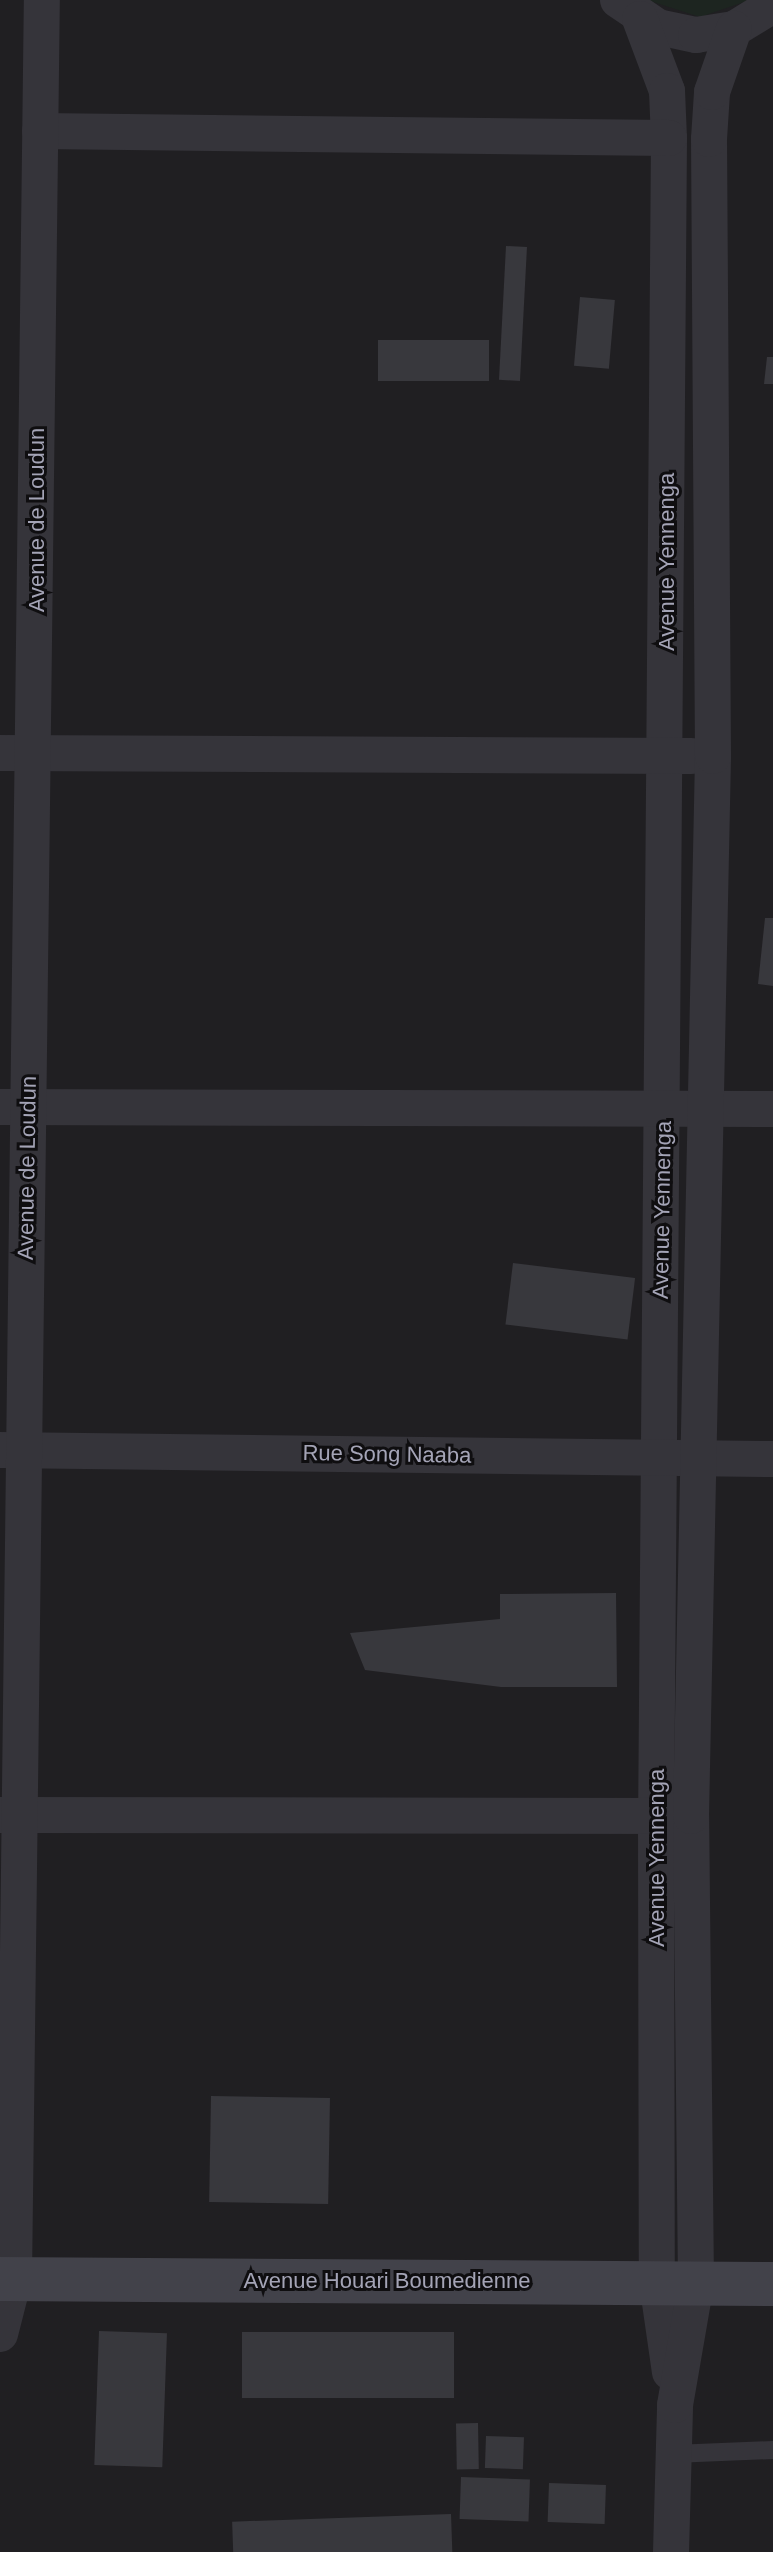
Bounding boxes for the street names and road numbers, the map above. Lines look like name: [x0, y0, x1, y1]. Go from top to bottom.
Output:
street label: Avenue de Loudun: [24, 428, 50, 612]
street label: Avenue Yennenga: [654, 473, 680, 651]
street label: Avenue de Loudun: [12, 1076, 42, 1260]
street label: Avenue Yennenga: [647, 1120, 677, 1300]
street label: Rue Song Naaba: [302, 1439, 472, 1469]
street label: Avenue Yennenga: [644, 1769, 670, 1947]
street label: Avenue Houari Boumedienne: [243, 2268, 531, 2294]

